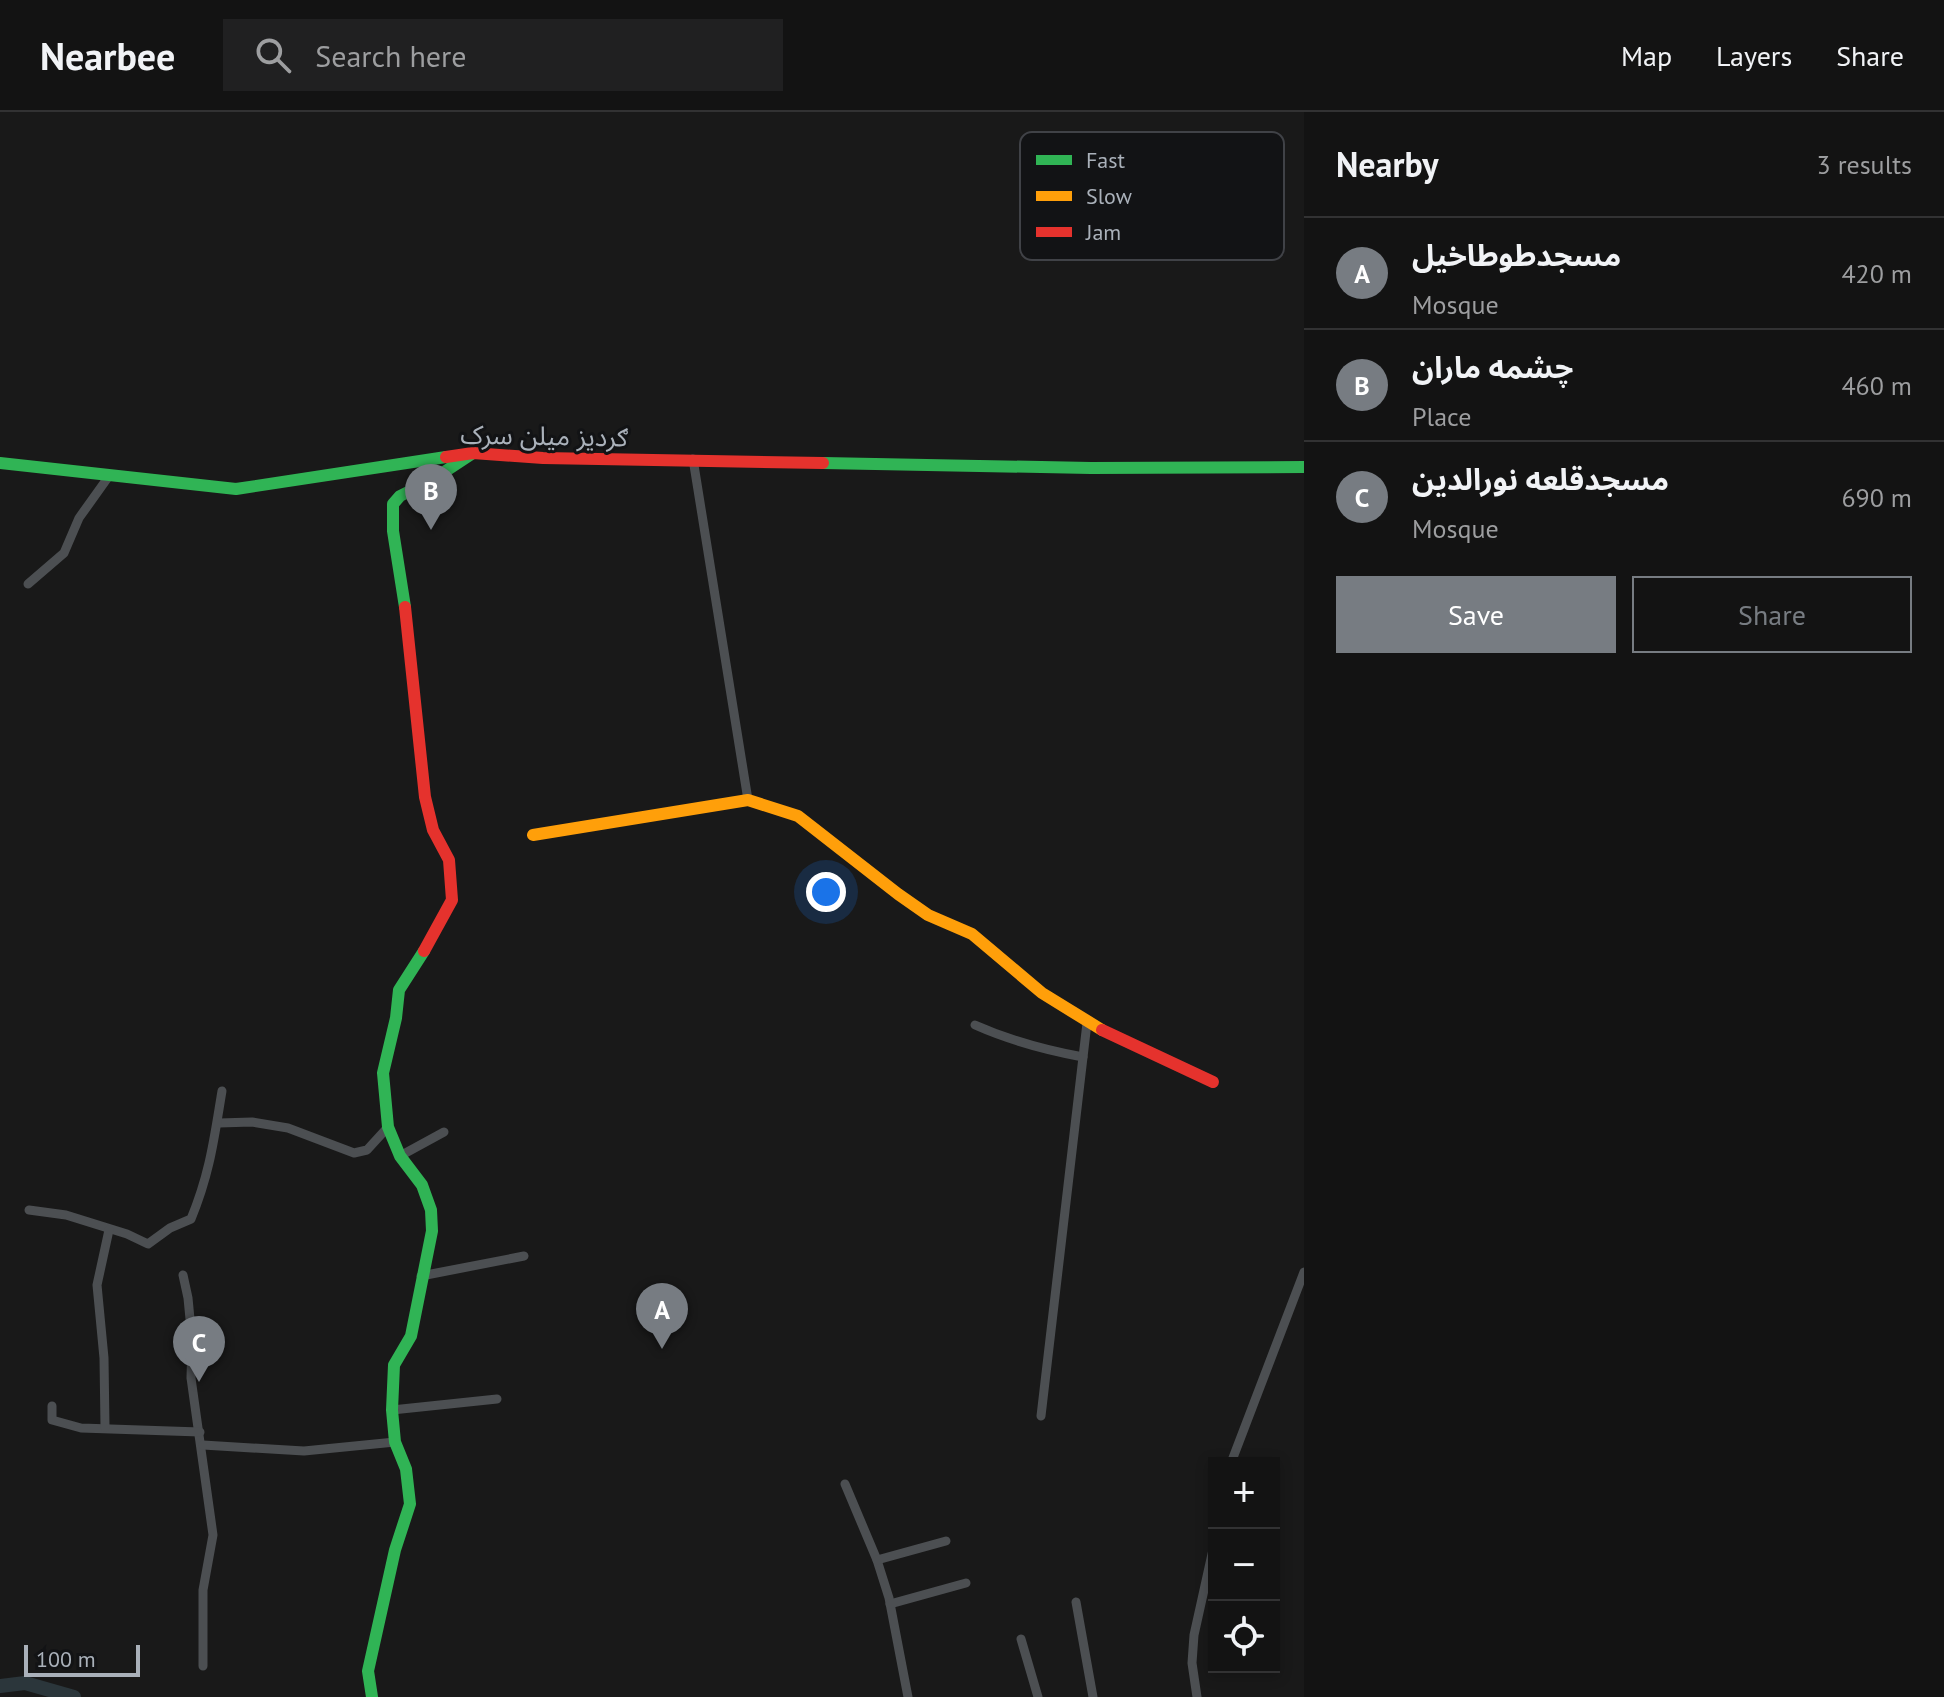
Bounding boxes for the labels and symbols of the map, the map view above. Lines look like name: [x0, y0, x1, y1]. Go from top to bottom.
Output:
legend: [1020, 132, 1284, 260]
text: Fast: [1086, 146, 1126, 174]
text: Slow: [1086, 182, 1132, 210]
text: Jam: [1085, 218, 1121, 246]
street label: ګردیز میلن سرک: [460, 418, 629, 453]
pin: B: [405, 464, 457, 530]
your location: [806, 872, 846, 912]
pin: A: [636, 1283, 688, 1349]
pin: C: [173, 1316, 225, 1382]
scale bar: [24, 1641, 140, 1677]

